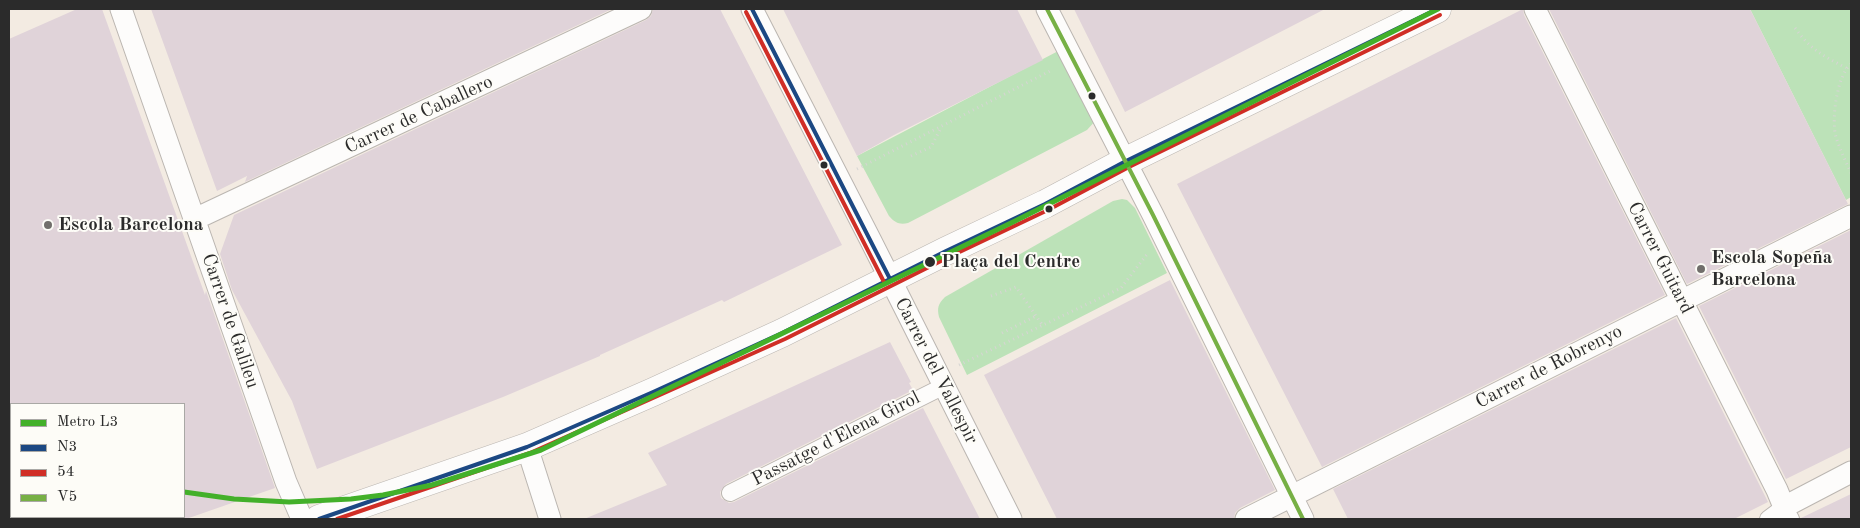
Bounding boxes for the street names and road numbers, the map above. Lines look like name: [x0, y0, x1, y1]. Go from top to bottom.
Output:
street label: Carrer de Caballero: [341, 71, 497, 159]
street label: Carrer Guitard: [1622, 198, 1698, 318]
street label: Carrer de Galileu: [196, 251, 264, 391]
street label: Carrer del Vallespir: [889, 294, 983, 448]
street label: Carrer de Robrenyo: [1472, 320, 1626, 414]
street label: Passatge d'Elena Girol: [748, 387, 924, 491]

